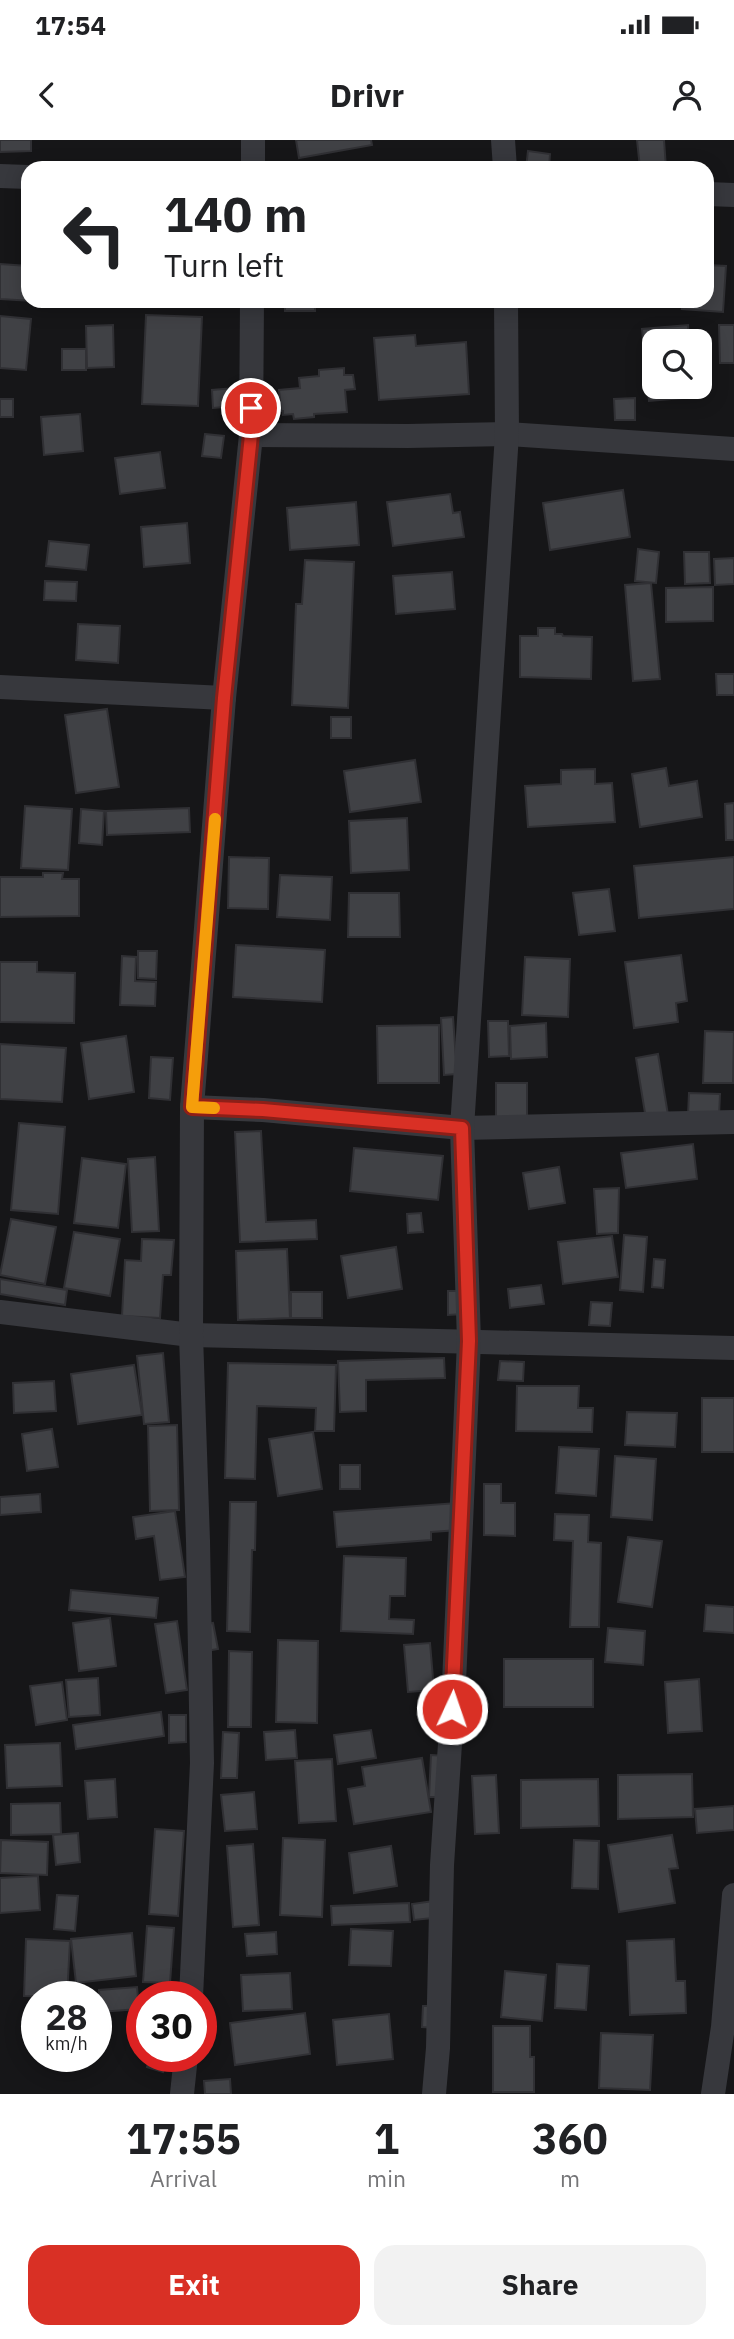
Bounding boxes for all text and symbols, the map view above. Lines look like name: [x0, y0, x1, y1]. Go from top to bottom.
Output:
text: 17:54: [35, 8, 106, 42]
text: Drivr: [330, 74, 404, 116]
icon: back: [28, 76, 66, 114]
icon: person: [668, 76, 706, 114]
text: 140 m: [164, 182, 308, 245]
icon: left: [49, 189, 140, 280]
text: Turn left: [164, 244, 284, 286]
map controls: [642, 329, 712, 399]
button: search: [642, 329, 712, 399]
pin: [221, 378, 281, 438]
icon: arrive: [232, 389, 270, 427]
position arrow: [415, 1672, 489, 1746]
speed limit sign: 30: [126, 1981, 217, 2072]
text: 28: [45, 1994, 88, 2040]
text: km/h: [45, 2032, 88, 2055]
text: 17:55: [126, 2111, 241, 2166]
text: 1: [374, 2111, 399, 2166]
text: 360: [532, 2111, 608, 2166]
text: Arrival: [150, 2163, 217, 2193]
text: min: [367, 2163, 406, 2193]
text: m: [560, 2163, 580, 2193]
button: Exit: [28, 2245, 360, 2325]
button: Share: [374, 2245, 706, 2325]

